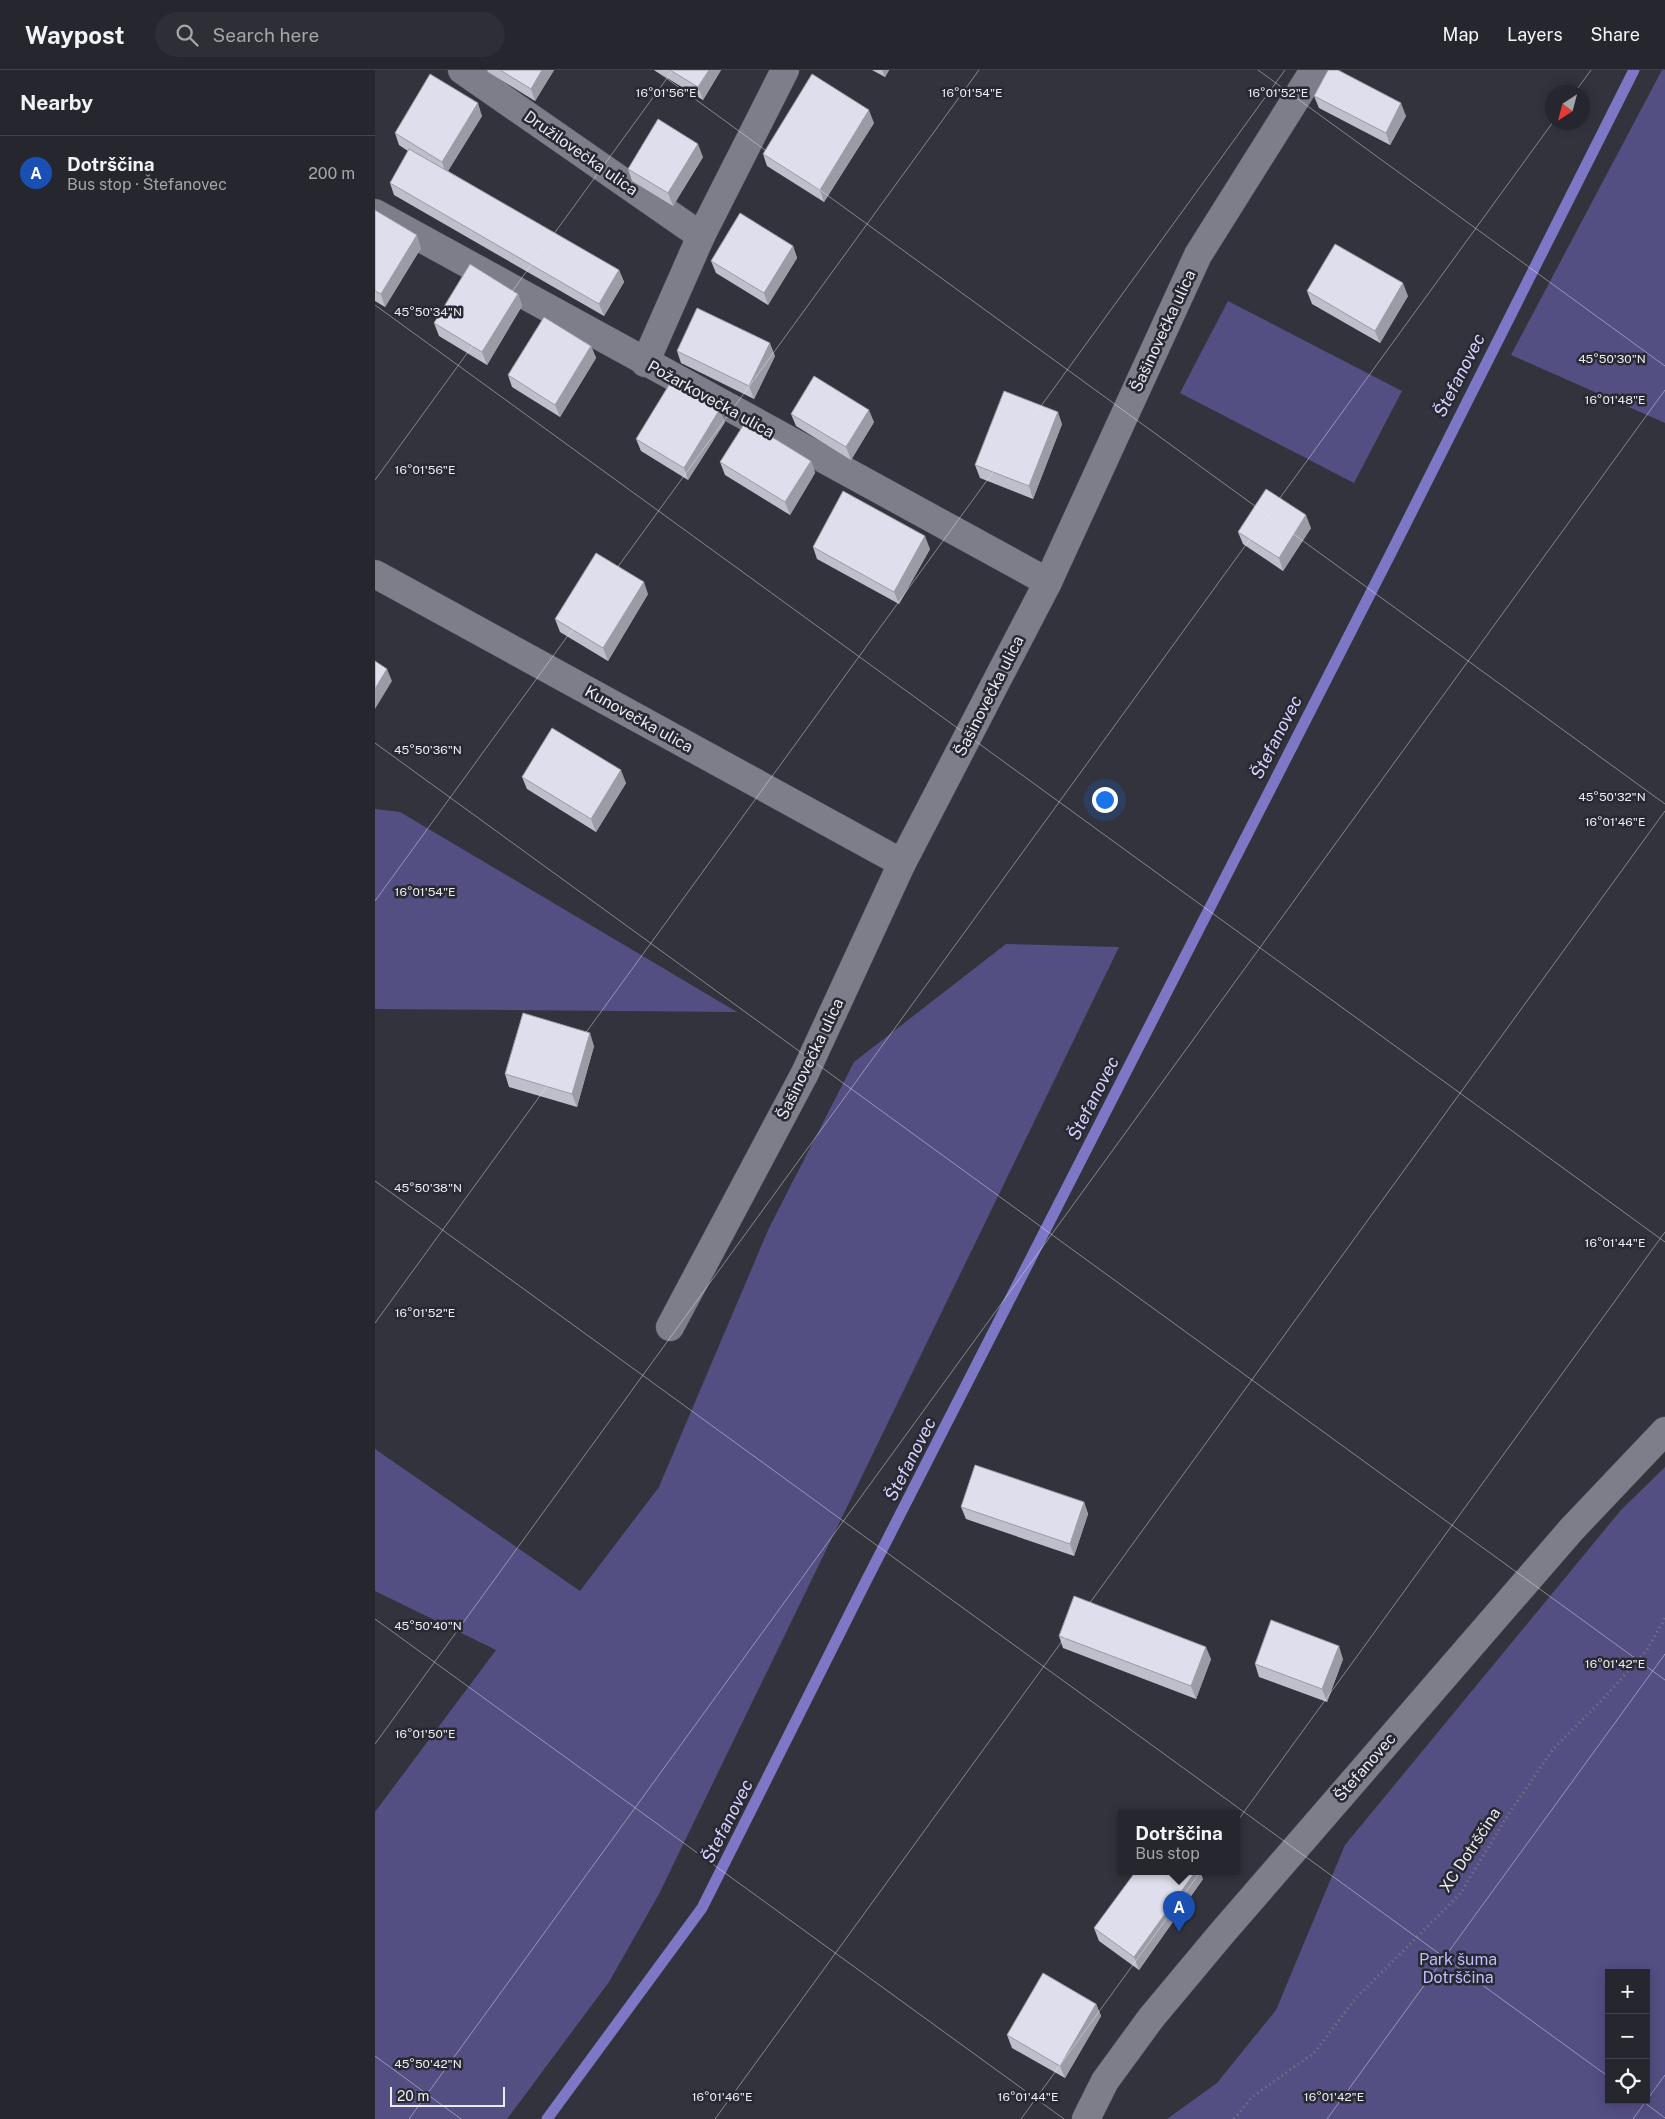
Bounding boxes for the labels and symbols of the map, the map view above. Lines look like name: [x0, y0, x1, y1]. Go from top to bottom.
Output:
north arrow: [1545, 85, 1590, 130]
text: 16°01'56"E: [636, 86, 696, 100]
text: 16°01'54"E: [942, 86, 1002, 100]
text: 16°01'52"E: [1248, 86, 1308, 100]
street label: Družilovečka ulica: [520, 107, 642, 199]
street label: Šašinovečka ulica: [1125, 267, 1200, 395]
text: 45°50'34"N: [394, 305, 462, 319]
water label: Štefanovec: [1428, 329, 1489, 420]
text: 45°50'30"N: [1578, 352, 1646, 366]
street label: Požarkovečka ulica: [644, 356, 778, 442]
text: 16°01'48"E: [1585, 393, 1645, 407]
text: 16°01'56"E: [395, 463, 455, 477]
street label: Šašinovečka ulica: [950, 632, 1028, 759]
street label: Kunovečka ulica: [582, 681, 696, 757]
water label: Štefanovec: [1245, 691, 1306, 782]
text: 45°50'36"N: [394, 743, 462, 757]
your location: [1092, 787, 1118, 813]
text: 45°50'32"N: [1578, 790, 1646, 804]
text: 16°01'46"E: [1585, 815, 1645, 829]
text: 16°01'54"E: [395, 885, 455, 899]
street label: Šašinovečka ulica: [772, 995, 848, 1123]
water label: Štefanovec: [1062, 1052, 1123, 1143]
text: 45°50'38"N: [394, 1181, 462, 1195]
text: 16°01'44"E: [1585, 1236, 1645, 1250]
text: 16°01'52"E: [395, 1306, 455, 1320]
water label: Štefanovec: [879, 1413, 940, 1504]
text: 45°50'40"N: [394, 1619, 462, 1633]
text: 16°01'42"E: [1585, 1657, 1645, 1671]
text: 16°01'50"E: [395, 1727, 455, 1741]
street label: Štefanovec: [1329, 1728, 1400, 1805]
water label: Štefanovec: [696, 1775, 757, 1866]
street label: XC Dotrščina: [1436, 1804, 1504, 1896]
pin: A: [1163, 1891, 1195, 1932]
park label: Park šuma Dotrščina: [1419, 1950, 1497, 1987]
text: 45°50'42"N: [394, 2057, 462, 2071]
scale bar: [390, 2084, 505, 2107]
text: 16°01'46"E: [692, 2090, 752, 2104]
text: 16°01'44"E: [998, 2090, 1058, 2104]
text: 16°01'42"E: [1304, 2090, 1364, 2104]

